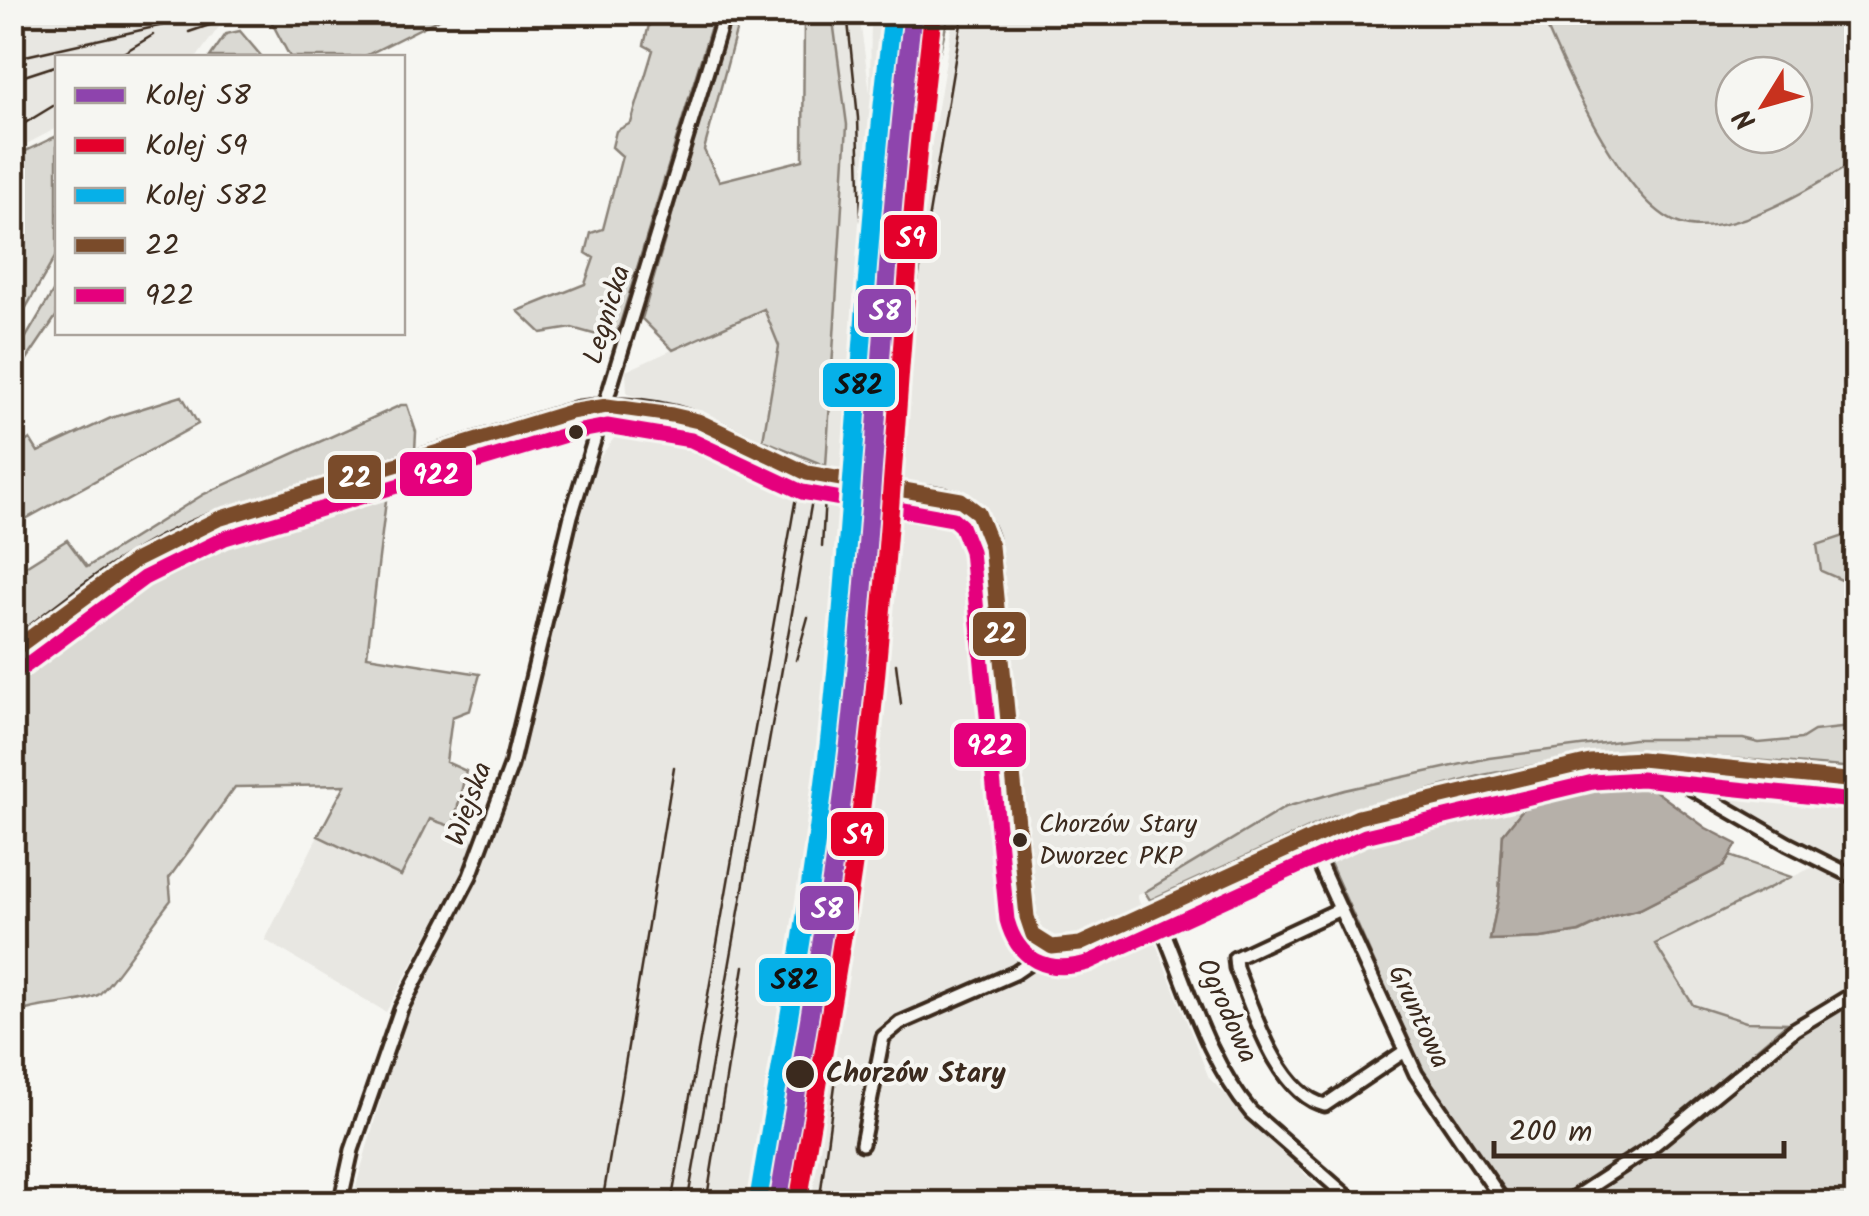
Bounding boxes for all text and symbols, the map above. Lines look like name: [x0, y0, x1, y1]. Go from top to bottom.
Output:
legend: [55, 55, 405, 335]
north arrow: [1714, 55, 1814, 155]
text: Kolej S8: [145, 73, 252, 121]
text: N: [1723, 98, 1769, 139]
text: Kolej S9: [145, 123, 248, 171]
text: Kolej S82: [145, 173, 268, 221]
line badge: S9: [882, 213, 939, 261]
text: S9: [896, 217, 926, 262]
text: 22: [145, 223, 180, 271]
street label: Legnicka: [572, 260, 644, 370]
text: 922: [145, 273, 195, 321]
line badge: S8: [856, 287, 913, 335]
text: S8: [869, 290, 901, 335]
line badge: S82: [821, 361, 897, 409]
text: S82: [835, 364, 883, 409]
unlabelled marker: [566, 422, 586, 442]
line badge: 922: [398, 450, 474, 498]
line badge: 22: [326, 453, 383, 501]
text: 922: [413, 454, 459, 499]
text: 22: [339, 457, 371, 502]
line badge: 22: [971, 610, 1028, 658]
text: 22: [984, 613, 1016, 658]
line badge: 922: [952, 721, 1028, 769]
text: 922: [967, 725, 1013, 770]
street label: Wiejska: [434, 756, 506, 852]
place label: Chorzów Stary Dworzec PKP: [1039, 804, 1198, 878]
line badge: S9: [829, 810, 886, 858]
text: S9: [843, 814, 873, 859]
marker: Chorzów Stary Dworzec PKP: [1010, 830, 1030, 850]
line badge: S8: [798, 884, 856, 932]
text: S8: [811, 888, 843, 933]
street label: Ogrodowa: [1183, 951, 1269, 1071]
line badge: S82: [757, 956, 833, 1004]
street label: Gruntowa: [1374, 958, 1462, 1076]
text: S82: [771, 959, 819, 1004]
place label: Chorzów Stary: [826, 1052, 1006, 1097]
marker: Chorzów Stary: [783, 1057, 817, 1091]
scale bar: [1494, 1096, 1784, 1158]
text: 200 m: [1509, 1109, 1592, 1157]

